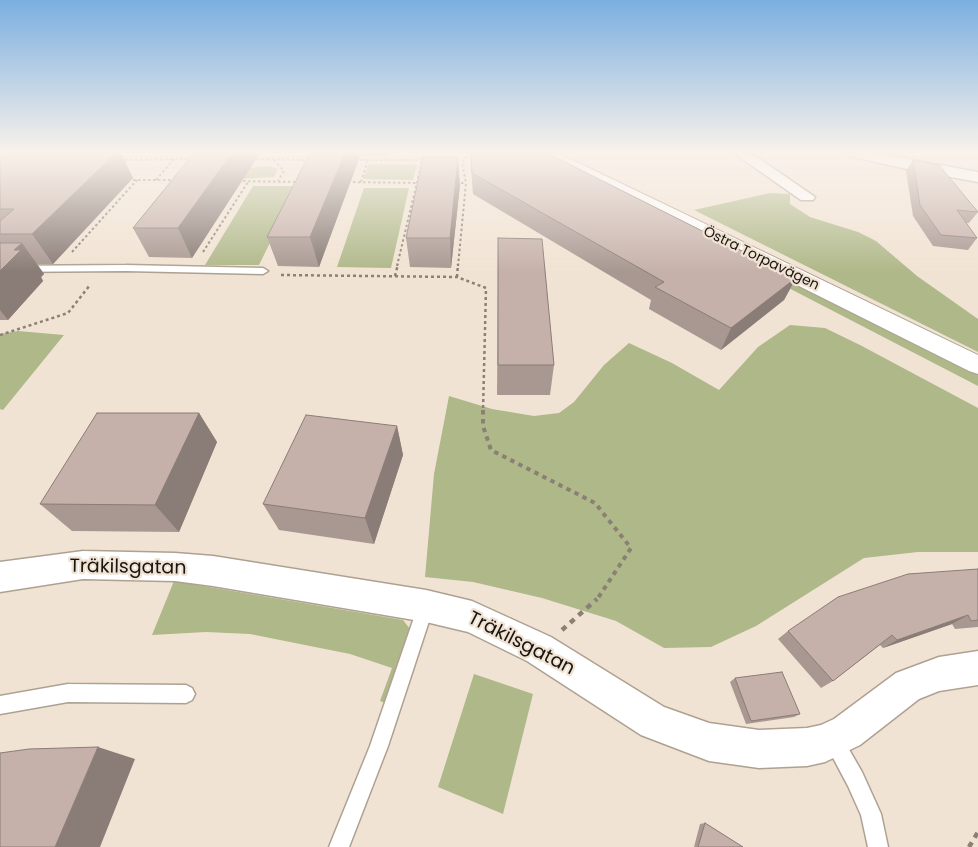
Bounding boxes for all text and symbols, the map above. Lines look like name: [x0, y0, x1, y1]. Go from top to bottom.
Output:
street label: Östra Torpavägen: [700, 224, 822, 294]
street label: Träkilsgatan: [69, 556, 187, 580]
street label: Träkilsgatan: [464, 607, 578, 681]

